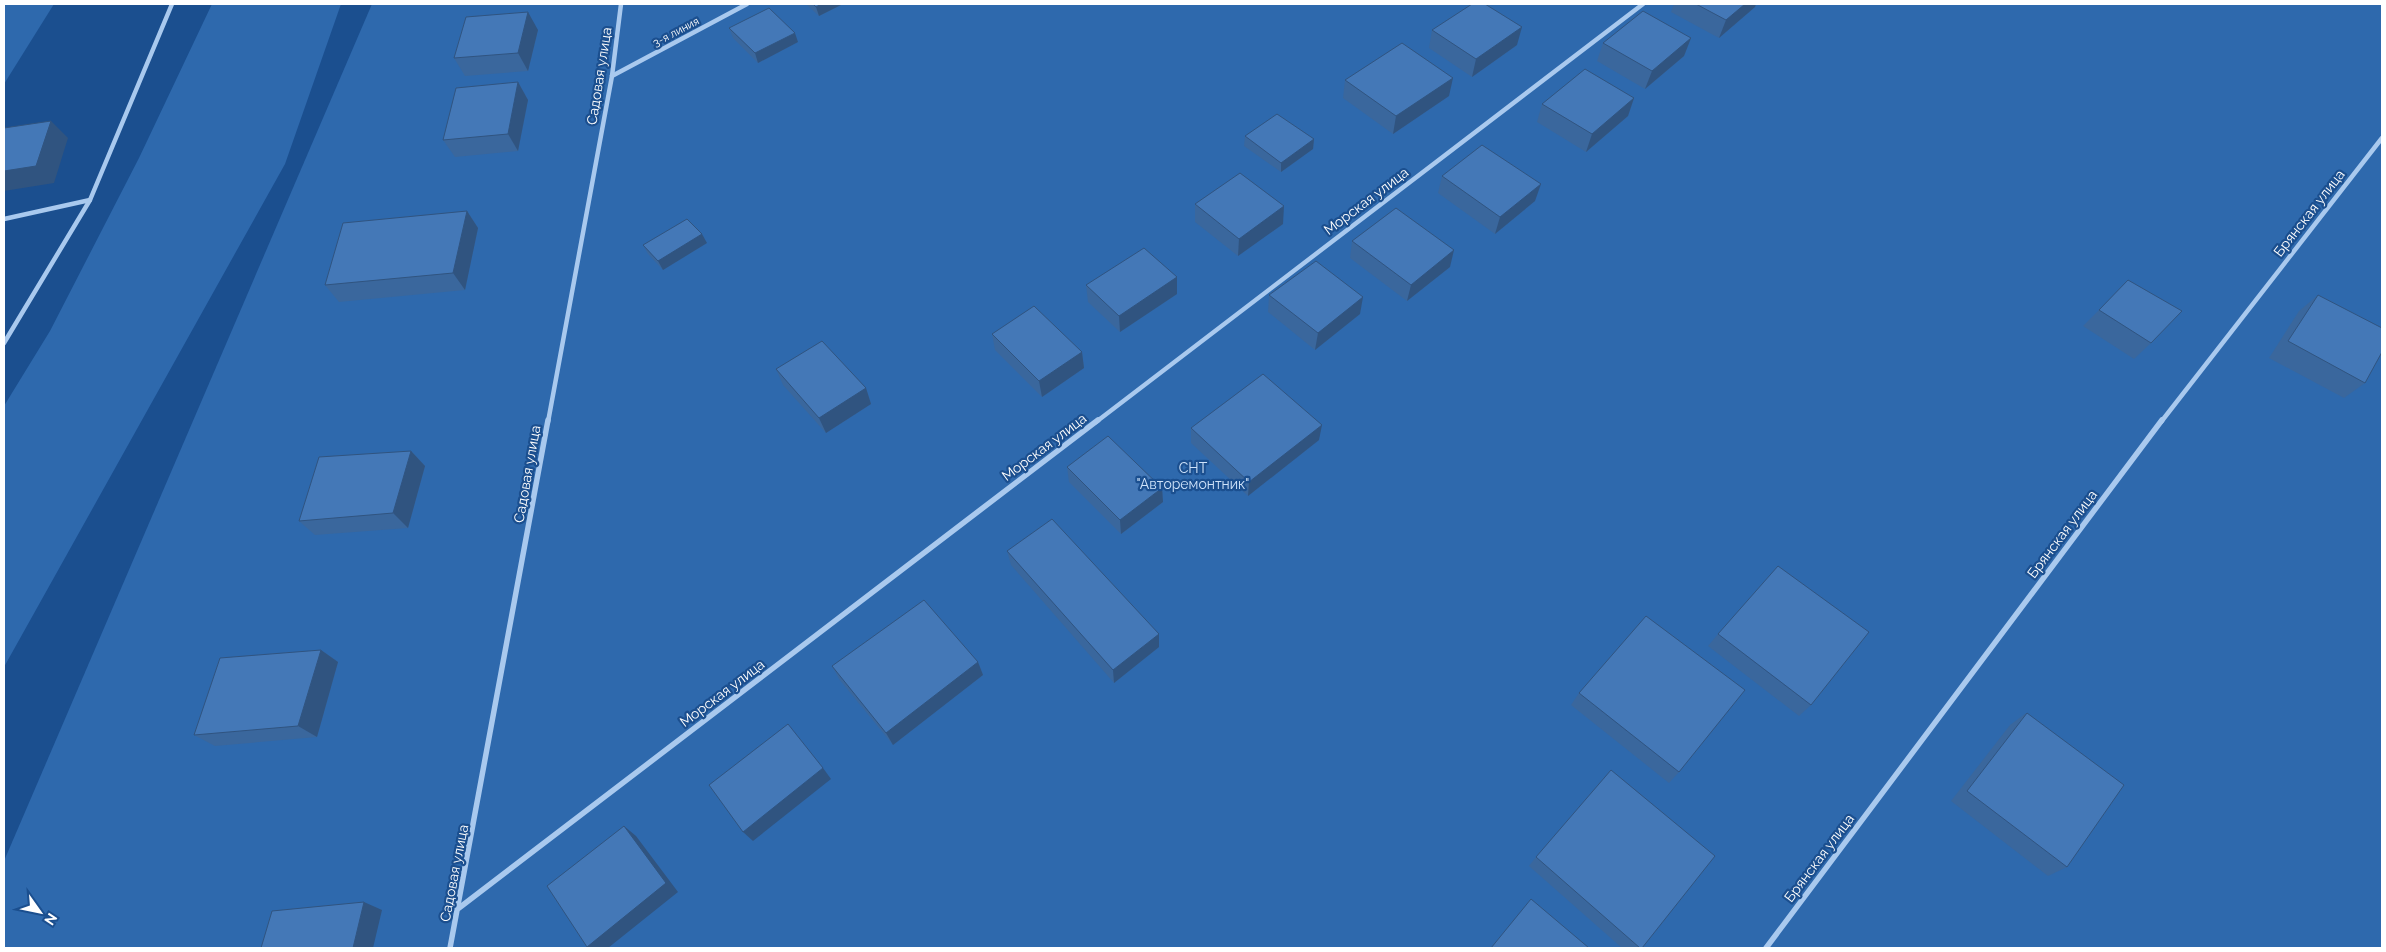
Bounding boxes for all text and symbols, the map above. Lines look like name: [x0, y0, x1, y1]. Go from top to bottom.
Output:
street label: 3-я линия: [651, 14, 701, 50]
street label: Садовая улица: [583, 26, 615, 126]
street label: Морская улица: [1321, 164, 1411, 238]
street label: Брянская улица: [2270, 166, 2348, 260]
street label: Морская улица: [999, 410, 1089, 484]
street label: Садовая улица: [511, 424, 543, 524]
park label: СНТ "Авторемонтник": [1137, 460, 1249, 492]
street label: Брянская улица: [2024, 487, 2100, 581]
street label: Морская улица: [677, 656, 767, 730]
street label: Брянская улица: [1781, 811, 1857, 905]
street label: Садовая улица: [437, 823, 471, 923]
north arrow: [15, 887, 65, 937]
text: N: [41, 910, 61, 928]

